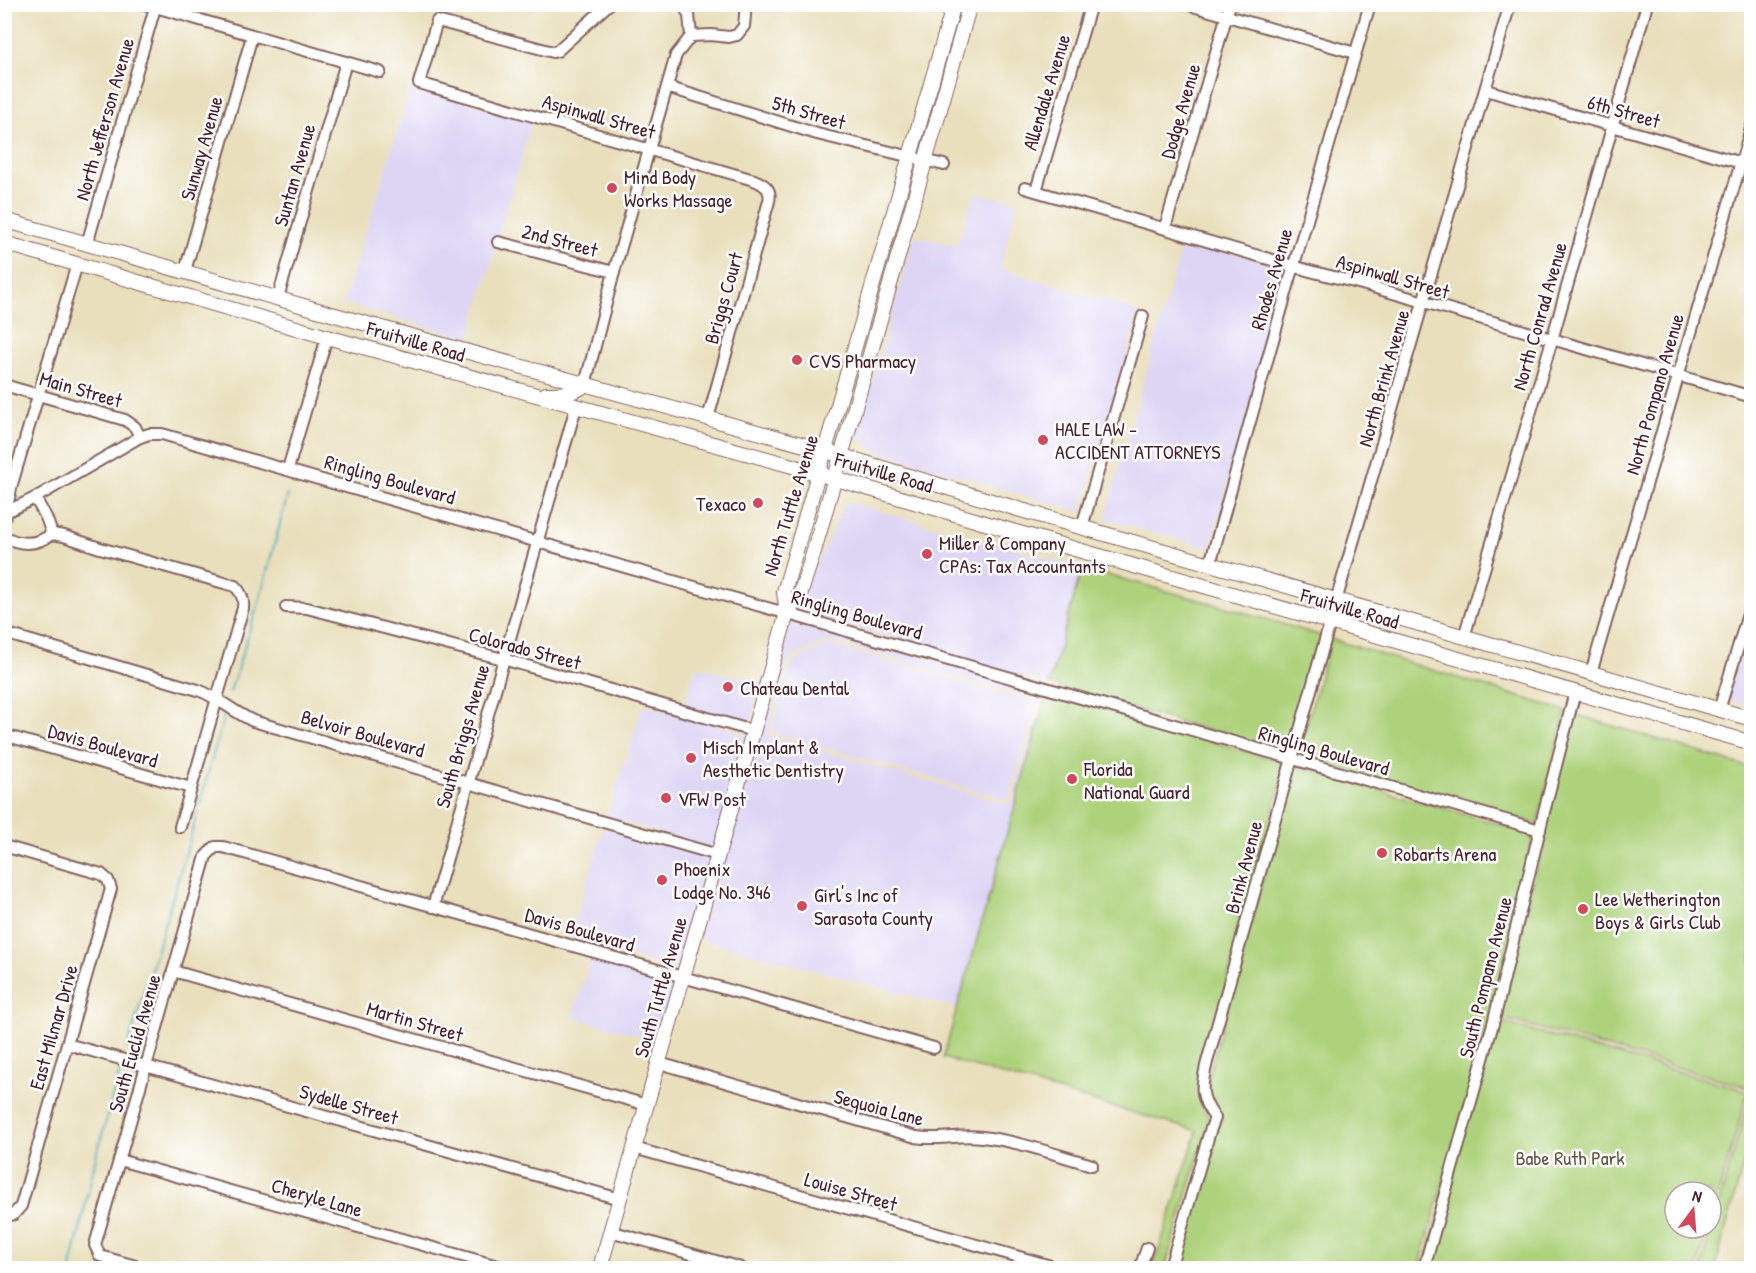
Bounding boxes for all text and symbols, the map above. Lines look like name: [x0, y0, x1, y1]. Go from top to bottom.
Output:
street label: Allendale Avenue: [1016, 31, 1076, 153]
street label: North Jefferson Avenue: [68, 35, 140, 203]
street label: Dodge Avenue: [1154, 60, 1206, 162]
street label: Aspinwall Street: [539, 87, 660, 145]
street label: 6th Street: [1585, 88, 1665, 135]
street label: 5th Street: [769, 89, 850, 136]
street label: Sunway Avenue: [173, 93, 229, 203]
street label: Suntan Avenue: [267, 121, 321, 229]
place label: Mind Body Works Massage: [624, 163, 733, 213]
marker: Mind Body Works Massage: [605, 181, 619, 195]
street label: 2nd Street: [519, 217, 602, 263]
street label: Rhodes Avenue: [1244, 225, 1298, 333]
street label: North Conrad Avenue: [1505, 239, 1573, 393]
street label: Aspinwall Street: [1333, 247, 1454, 305]
street label: Briggs Court: [697, 248, 749, 347]
street label: North Brink Avenue: [1351, 306, 1415, 450]
street label: North Pompano Avenue: [1618, 310, 1690, 478]
street label: Fruitville Road: [363, 314, 468, 368]
place label: CVS Pharmacy: [809, 347, 916, 374]
marker: CVS Pharmacy: [790, 353, 804, 367]
street label: Main Street: [37, 364, 126, 414]
place label: HALE LAW - ACCIDENT ATTORNEYS: [1055, 415, 1221, 465]
street label: North Tuttle Avenue: [756, 431, 824, 579]
marker: HALE LAW - ACCIDENT ATTORNEYS: [1036, 433, 1050, 447]
street label: Fruitville Road: [831, 445, 936, 499]
street label: Ringling Boulevard: [322, 447, 459, 511]
place label: Texaco: [696, 490, 746, 517]
marker: Texaco: [751, 496, 765, 510]
place label: Miller & Company CPAs: Tax Accountants: [939, 529, 1106, 579]
marker: Miller & Company CPAs: Tax Accountants: [920, 547, 934, 561]
street label: Fruitville Road: [1297, 581, 1402, 635]
street label: Ringling Boulevard: [789, 582, 926, 646]
street label: Colorado Street: [466, 620, 585, 676]
street label: South Briggs Avenue: [429, 661, 495, 811]
place label: Chateau Dental: [740, 674, 850, 701]
marker: Chateau Dental: [721, 680, 735, 694]
street label: Belvoir Boulevard: [298, 703, 428, 764]
street label: Davis Boulevard: [45, 716, 161, 774]
street label: Ringling Boulevard: [1256, 718, 1393, 782]
place label: Misch Implant & Aesthetic Dentistry: [703, 733, 844, 783]
marker: Misch Implant & Aesthetic Dentistry: [684, 751, 698, 765]
place label: Florida National Guard: [1083, 755, 1190, 805]
marker: Florida National Guard: [1065, 772, 1079, 786]
place label: VFW Post: [678, 785, 747, 812]
marker: VFW Post: [659, 791, 673, 805]
street label: Brink Avenue: [1218, 818, 1268, 916]
place label: Robarts Arena: [1394, 840, 1497, 867]
marker: Robarts Arena: [1375, 846, 1389, 860]
place label: Phoenix Lodge No. 346: [674, 855, 771, 905]
marker: Phoenix Lodge No. 346: [655, 873, 669, 887]
place label: Girl's Inc of Sarasota County: [814, 881, 933, 931]
place label: Lee Wetherington Boys & Girls Club: [1595, 885, 1721, 935]
street label: South Pompano Avenue: [1452, 894, 1518, 1060]
marker: Girl's Inc of Sarasota County: [795, 899, 809, 913]
street label: Davis Boulevard: [522, 900, 638, 958]
marker: Lee Wetherington Boys & Girls Club: [1576, 902, 1590, 916]
street label: South Tuttle Avenue: [627, 914, 693, 1060]
street label: East Milmar Drive: [22, 961, 84, 1093]
street label: South Euclid Avenue: [101, 971, 167, 1115]
street label: Martin Street: [364, 994, 467, 1048]
street label: Sydelle Street: [297, 1077, 402, 1131]
street label: Sequoia Lane: [831, 1082, 927, 1132]
park label: Babe Ruth Park: [1515, 1144, 1625, 1171]
street label: Louise Street: [802, 1165, 901, 1217]
street label: Cheryle Lane: [268, 1171, 366, 1223]
north arrow: [1663, 1180, 1723, 1240]
text: N: [1690, 1184, 1705, 1207]

